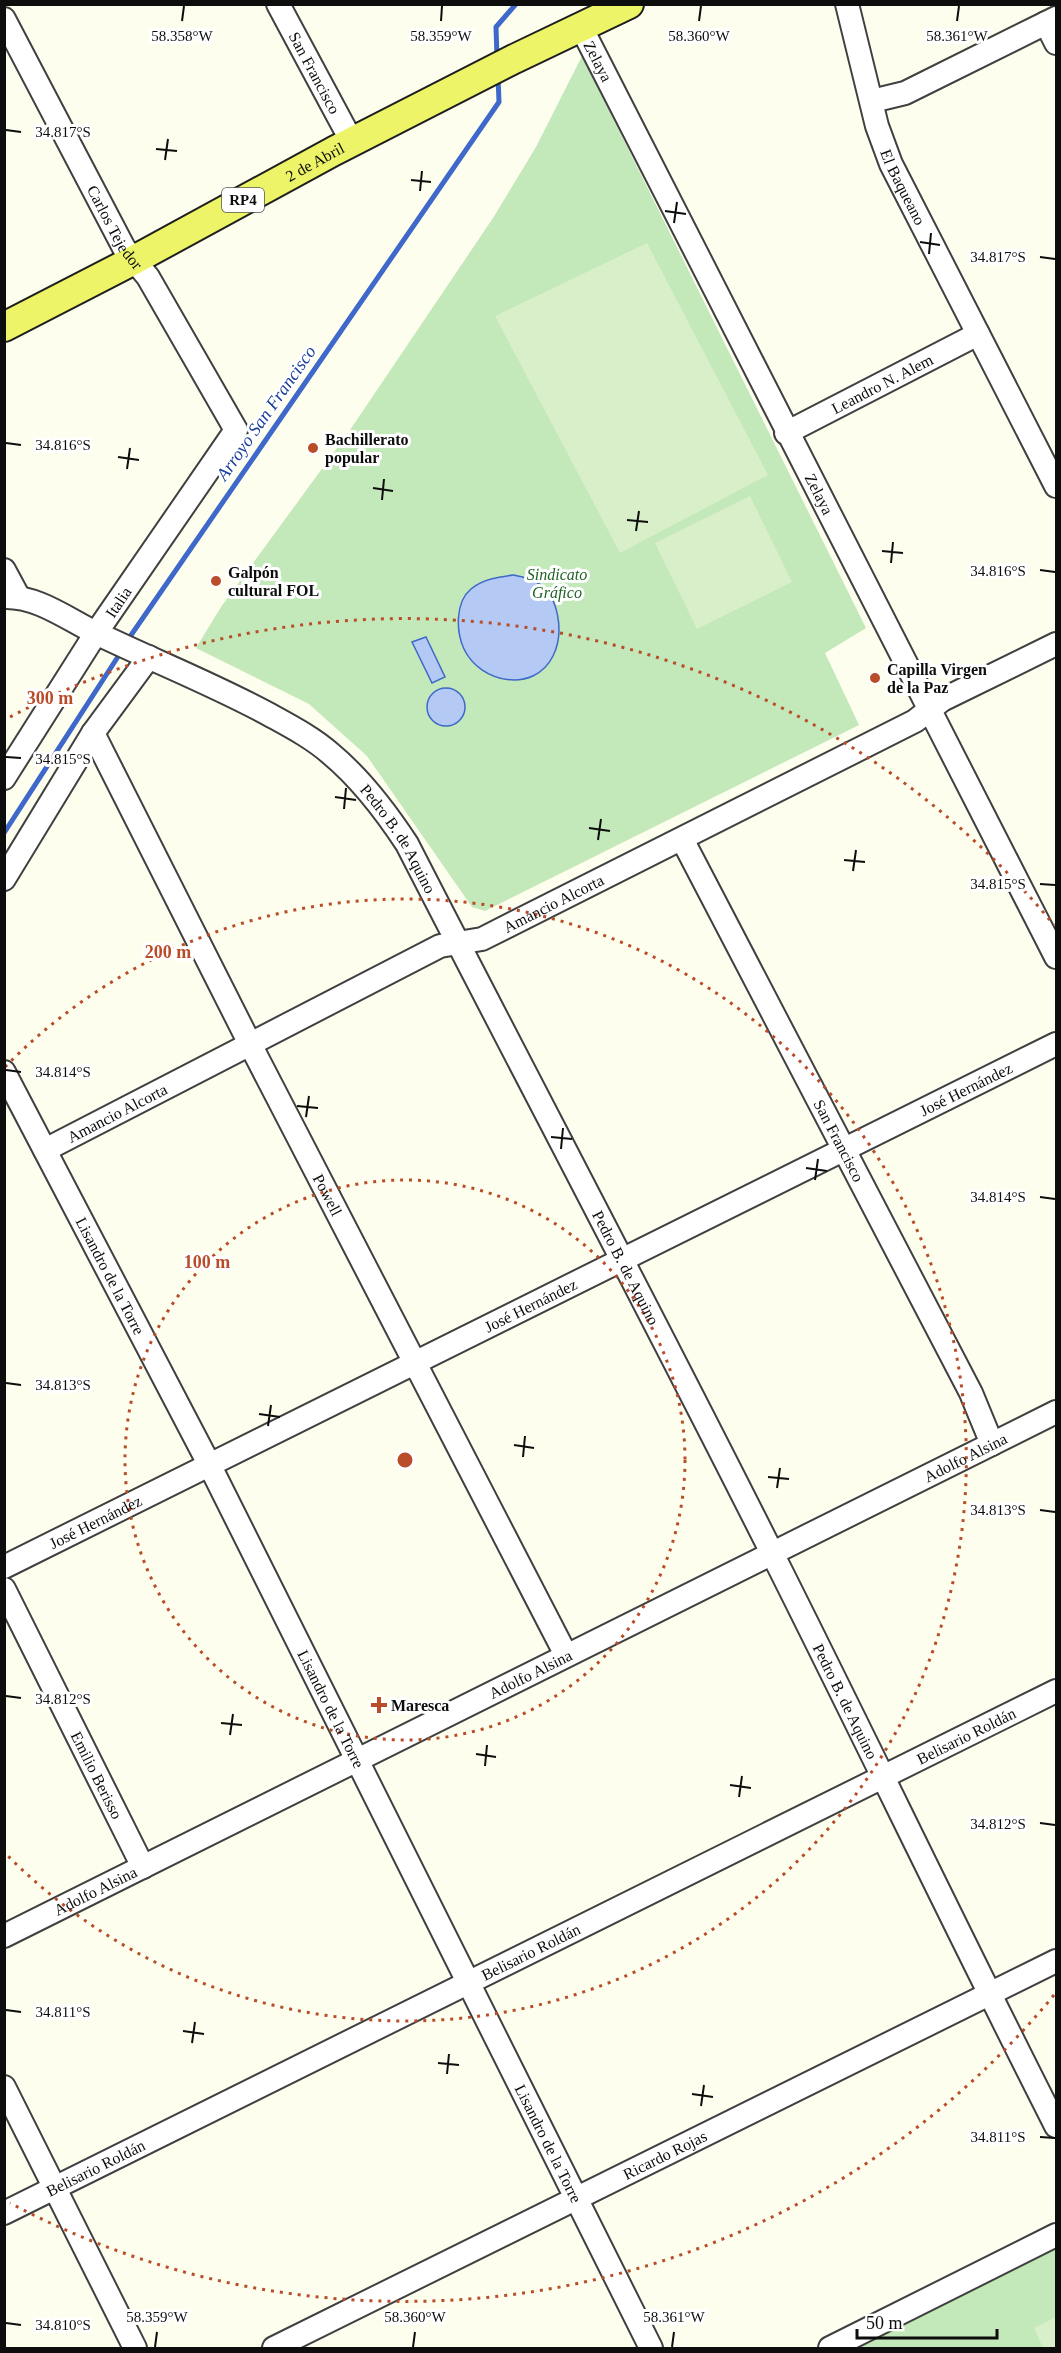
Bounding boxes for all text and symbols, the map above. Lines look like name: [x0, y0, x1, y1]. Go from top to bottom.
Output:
text: 58.358°W: [151, 28, 214, 44]
text: 58.359°W: [410, 28, 473, 44]
text: 58.360°W: [668, 28, 731, 44]
text: 58.361°W: [926, 28, 989, 44]
street label: San Francisco: [286, 29, 343, 117]
street label: Zelaya: [580, 38, 615, 85]
text: 34.817°S: [35, 124, 91, 140]
street label: 2 de Abril: [283, 139, 347, 185]
street label: El Baqueano: [877, 147, 929, 228]
street label: Carlos Tejedor: [84, 183, 146, 273]
road number: RP4: [222, 188, 264, 212]
text: 34.817°S: [970, 249, 1026, 265]
water label: Arroyo San Francisco: [212, 342, 320, 485]
street label: Leandro N. Alem: [829, 351, 936, 417]
place label: Bachillerato popular: [325, 431, 409, 467]
text: 34.816°S: [35, 437, 91, 453]
marker: Bachillerato popular: [306, 441, 320, 455]
street label: Zelaya: [802, 471, 836, 517]
text: 34.816°S: [970, 563, 1026, 579]
place label: Galpón cultural FOL: [228, 564, 319, 599]
park label: Sindicato Gráfico: [527, 566, 587, 602]
marker: Galpón cultural FOL: [209, 574, 223, 588]
street label: Italia: [102, 584, 135, 621]
place label: Capilla Virgen de la Paz: [887, 661, 987, 696]
marker: Capilla Virgen de la Paz: [868, 671, 882, 685]
text: 300 m: [27, 688, 73, 708]
text: 34.815°S: [35, 751, 91, 767]
street label: Pedro B. de Aquino: [357, 781, 439, 896]
street label: Amancio Alcorta: [501, 871, 606, 936]
text: 34.815°S: [970, 876, 1026, 892]
text: 200 m: [145, 942, 191, 962]
street label: José Hernández: [917, 1059, 1015, 1119]
text: 34.814°S: [35, 1064, 91, 1080]
street label: Amancio Alcorta: [65, 1081, 170, 1146]
street label: San Francisco: [810, 1097, 867, 1185]
street label: Powell: [310, 1171, 345, 1219]
text: 34.814°S: [970, 1189, 1026, 1205]
street label: Pedro B. de Aquino: [589, 1208, 662, 1328]
street label: Lisandro de la Torre: [73, 1215, 148, 1337]
text: 100 m: [184, 1252, 230, 1272]
street label: José Hernández: [482, 1276, 580, 1336]
text: 34.813°S: [35, 1377, 91, 1393]
street label: Adolfo Alsina: [921, 1430, 1010, 1485]
centre of rings: [395, 1450, 415, 1470]
street label: José Hernández: [47, 1492, 145, 1552]
text: 34.813°S: [970, 1502, 1026, 1518]
street label: Pedro B. de Aquino: [810, 1641, 881, 1762]
street label: Lisandro de la Torre: [294, 1647, 368, 1771]
street label: Adolfo Alsina: [486, 1647, 575, 1702]
text: 34.812°S: [35, 1691, 91, 1707]
place label: Maresca: [391, 1697, 449, 1714]
marker: Maresca: [372, 1698, 386, 1712]
street label: Belisario Roldán: [914, 1704, 1018, 1768]
street label: Emilio Berisso: [68, 1729, 126, 1822]
text: 34.812°S: [970, 1816, 1026, 1832]
street label: Adolfo Alsina: [51, 1863, 140, 1919]
street label: Belisario Roldán: [479, 1920, 583, 1984]
text: 34.811°S: [35, 2004, 91, 2020]
street label: Lisandro de la Torre: [512, 2082, 585, 2205]
street label: Ricardo Rojas: [620, 2127, 710, 2183]
text: 34.811°S: [970, 2129, 1026, 2145]
street label: Belisario Roldán: [43, 2136, 148, 2200]
scale bar: [857, 2302, 996, 2340]
text: 58.359°W: [126, 2309, 189, 2325]
text: 58.360°W: [384, 2309, 447, 2325]
text: 58.361°W: [643, 2309, 706, 2325]
text: 50 m: [866, 2313, 903, 2333]
text: 34.810°S: [35, 2317, 91, 2333]

